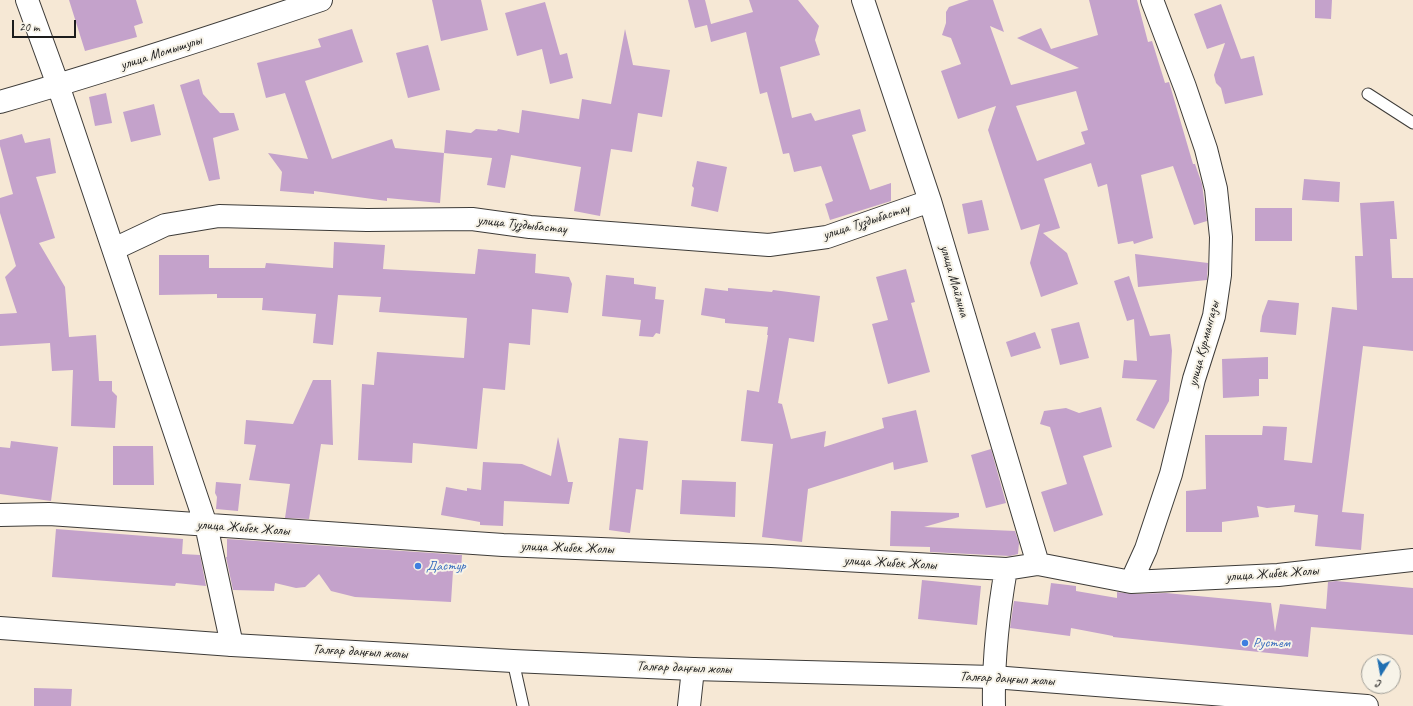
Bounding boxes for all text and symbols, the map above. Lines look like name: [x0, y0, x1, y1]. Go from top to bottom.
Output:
scale bar: [14, 12, 78, 38]
text: 20 m: [19, 19, 39, 35]
street label: улица Момышулы: [118, 32, 204, 74]
street label: улица Туздыбастау: [821, 200, 911, 244]
street label: улица Туздыбастау: [476, 212, 568, 238]
street label: улица Майлина: [936, 243, 972, 319]
street label: улица Курмангазы: [1185, 300, 1223, 388]
street label: улица Жибек Жолы: [196, 516, 290, 540]
street label: улица Жибек Жолы: [520, 538, 614, 558]
street label: улица Жибек Жолы: [843, 552, 937, 574]
place label: Дастур: [426, 558, 465, 574]
marker: Дастур: [413, 561, 423, 571]
street label: улица Жибек Жолы: [1225, 562, 1319, 586]
place label: Рустем: [1253, 635, 1290, 651]
marker: Рустем: [1240, 638, 1250, 648]
street label: Талғар даңғыл жолы: [312, 641, 408, 663]
north arrow: [1361, 654, 1401, 694]
street label: Талғар даңғыл жолы: [636, 658, 732, 678]
street label: Талғар даңғыл жолы: [959, 668, 1055, 690]
text: С: [1375, 677, 1383, 692]

